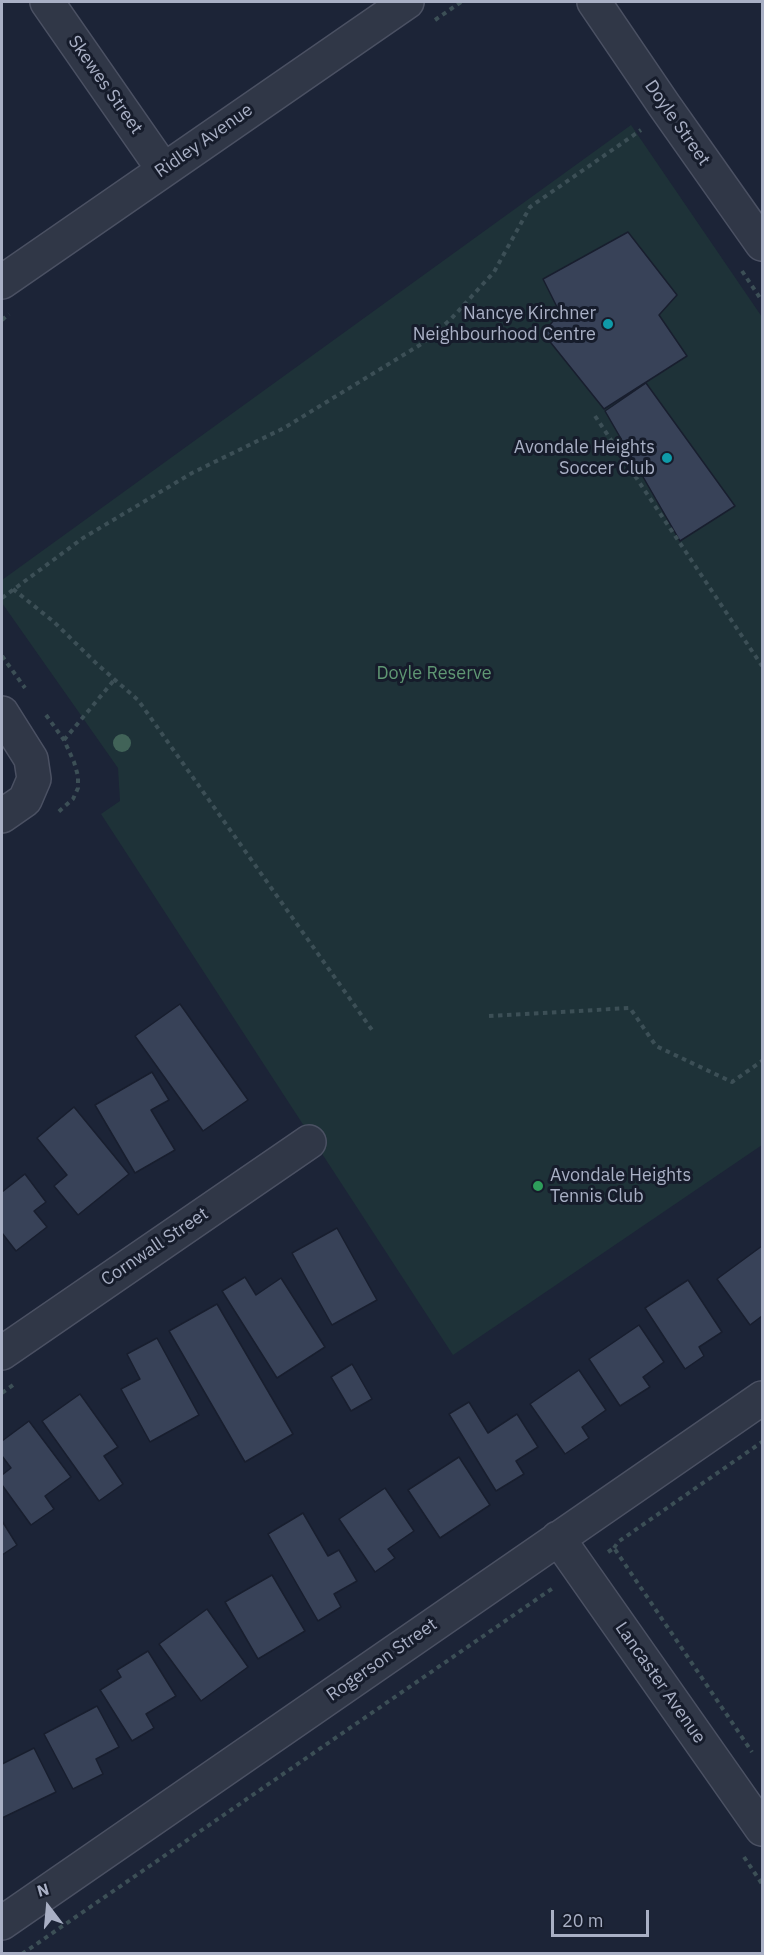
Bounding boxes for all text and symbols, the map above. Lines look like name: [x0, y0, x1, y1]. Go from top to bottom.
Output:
street label: Skewes Street: [63, 32, 147, 138]
street label: Doyle Street: [640, 76, 714, 170]
street label: Ridley Avenue: [151, 99, 257, 183]
place label: Nancye Kirchner Neighbourhood Centre: [413, 303, 596, 346]
marker: Nancye Kirchner Neighbourhood Centre: [601, 317, 615, 331]
place label: Avondale Heights Soccer Club: [514, 437, 655, 480]
marker: Avondale Heights Soccer Club: [660, 451, 674, 465]
park label: Doyle Reserve: [376, 663, 492, 685]
place label: Avondale Heights Tennis Club: [550, 1165, 691, 1208]
marker: Avondale Heights Tennis Club: [531, 1179, 545, 1193]
street label: Cornwall Street: [97, 1203, 213, 1291]
street label: Rogerson Street: [323, 1614, 441, 1706]
street label: Lancaster Avenue: [610, 1618, 710, 1748]
north arrow: [18, 1877, 78, 1937]
text: N: [35, 1878, 51, 1901]
scale bar: [554, 1898, 652, 1936]
text: 20 m: [562, 1909, 604, 1932]

